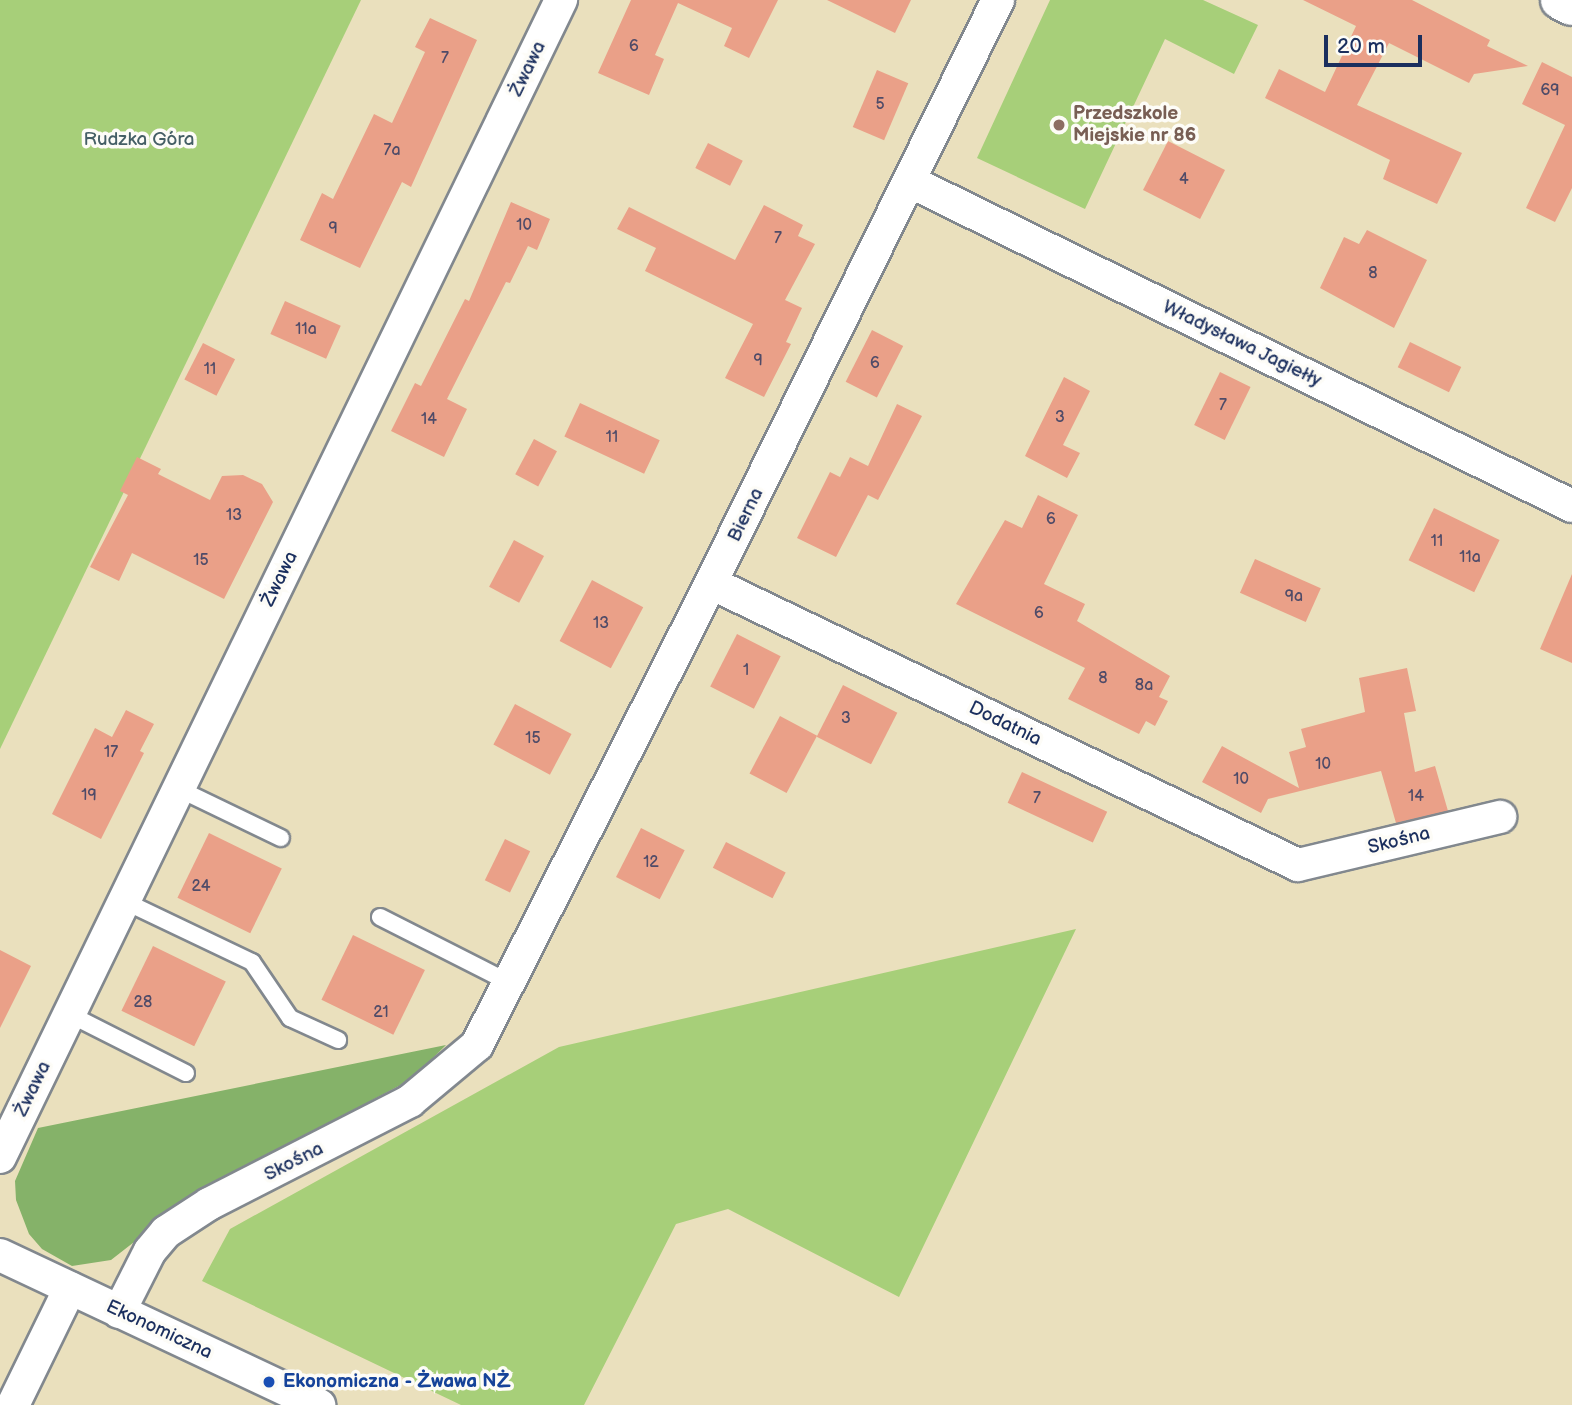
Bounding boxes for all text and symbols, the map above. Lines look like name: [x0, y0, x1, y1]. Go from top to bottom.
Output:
scale bar: [1327, 21, 1425, 65]
text: 20 m: [1337, 34, 1385, 59]
house number: 6: [629, 37, 639, 57]
street label: Żwawa: [505, 38, 551, 100]
house number: 7: [441, 49, 449, 69]
house number: 69: [1540, 81, 1560, 101]
house number: 5: [875, 95, 885, 115]
place label: Przedszkole Miejskie nr 86: [1073, 103, 1196, 147]
marker: Przedszkole Miejskie nr 86: [1051, 117, 1067, 133]
park label: Rudzka Góra: [83, 129, 195, 151]
house number: 7a: [384, 141, 400, 161]
house number: 4: [1179, 170, 1189, 190]
house number: 10: [516, 216, 532, 236]
house number: 9: [328, 219, 338, 239]
house number: 7: [774, 229, 782, 249]
house number: 8: [1368, 264, 1378, 284]
street label: Władysława Jagiełły: [1158, 295, 1326, 393]
house number: 11a: [295, 320, 317, 340]
house number: 9: [753, 351, 763, 371]
house number: 6: [870, 354, 880, 374]
house number: 11: [204, 360, 216, 380]
house number: 7: [1219, 396, 1227, 416]
house number: 3: [1055, 408, 1065, 428]
house number: 14: [421, 410, 437, 430]
house number: 11: [606, 428, 618, 448]
street label: Bierna: [723, 484, 769, 546]
house number: 13: [226, 506, 242, 526]
house number: 6: [1046, 510, 1056, 530]
house number: 11: [1431, 532, 1443, 552]
street label: Żwawa: [257, 548, 303, 610]
house number: 11a: [1459, 548, 1481, 568]
house number: 15: [193, 551, 209, 571]
house number: 9a: [1285, 587, 1303, 607]
house number: 6: [1034, 604, 1044, 624]
house number: 13: [593, 614, 609, 634]
house number: 1: [743, 661, 749, 681]
house number: 8: [1098, 669, 1108, 689]
house number: 8a: [1135, 676, 1153, 696]
street label: Dodatnia: [965, 697, 1045, 751]
house number: 3: [841, 709, 851, 729]
house number: 15: [525, 729, 541, 749]
house number: 17: [104, 743, 118, 763]
house number: 10: [1315, 755, 1331, 775]
house number: 10: [1233, 770, 1249, 790]
house number: 19: [81, 786, 97, 806]
house number: 14: [1408, 787, 1424, 807]
house number: 7: [1033, 789, 1041, 809]
street label: Skośna: [1366, 822, 1432, 860]
house number: 12: [643, 853, 659, 873]
house number: 24: [192, 877, 210, 897]
house number: 28: [134, 993, 152, 1013]
house number: 21: [373, 1003, 389, 1023]
street label: Żwawa: [10, 1058, 56, 1120]
street label: Skośna: [261, 1137, 327, 1187]
street label: Ekonomiczna: [102, 1295, 216, 1365]
place label: Ekonomiczna - Żwawa NŻ: [283, 1371, 510, 1393]
marker: Ekonomiczna - Żwawa NŻ: [261, 1374, 277, 1390]

